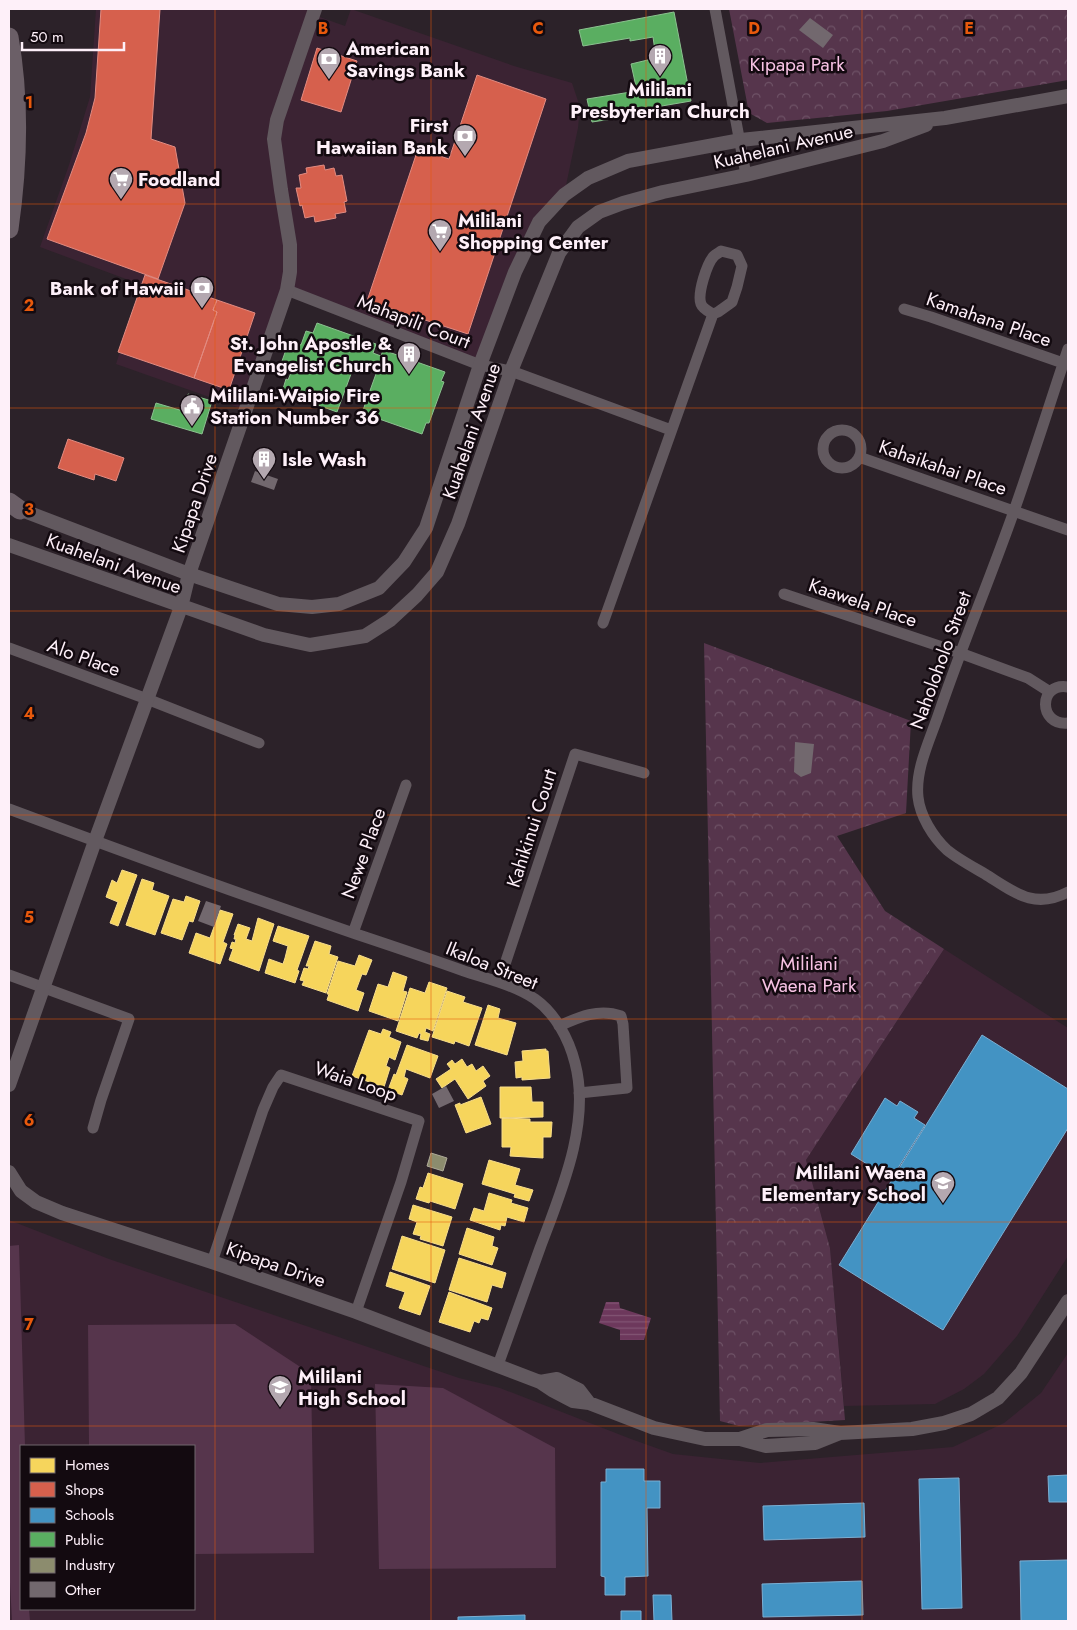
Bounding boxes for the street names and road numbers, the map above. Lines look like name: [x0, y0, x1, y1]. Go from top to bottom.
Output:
street label: Kuahelani Avenue: [711, 117, 856, 176]
street label: Kamahana Place: [923, 285, 1055, 354]
street label: Mahapili Court: [353, 288, 475, 356]
street label: Kuahelani Avenue: [436, 359, 507, 503]
street label: Kahaikahai Place: [875, 433, 1011, 502]
street label: Kipapa Drive: [165, 450, 224, 557]
street label: Kuahelani Avenue: [42, 526, 186, 601]
street label: Kaawela Place: [805, 571, 921, 634]
street label: Naholoholo Street: [903, 587, 978, 733]
street label: Alo Place: [44, 632, 124, 683]
street label: Kahikinui Court: [500, 765, 563, 891]
street label: Newe Place: [335, 804, 392, 902]
street label: Ikaloa Street: [442, 935, 542, 996]
street label: Waia Loop: [311, 1055, 401, 1108]
street label: Kipapa Drive: [222, 1235, 329, 1294]

